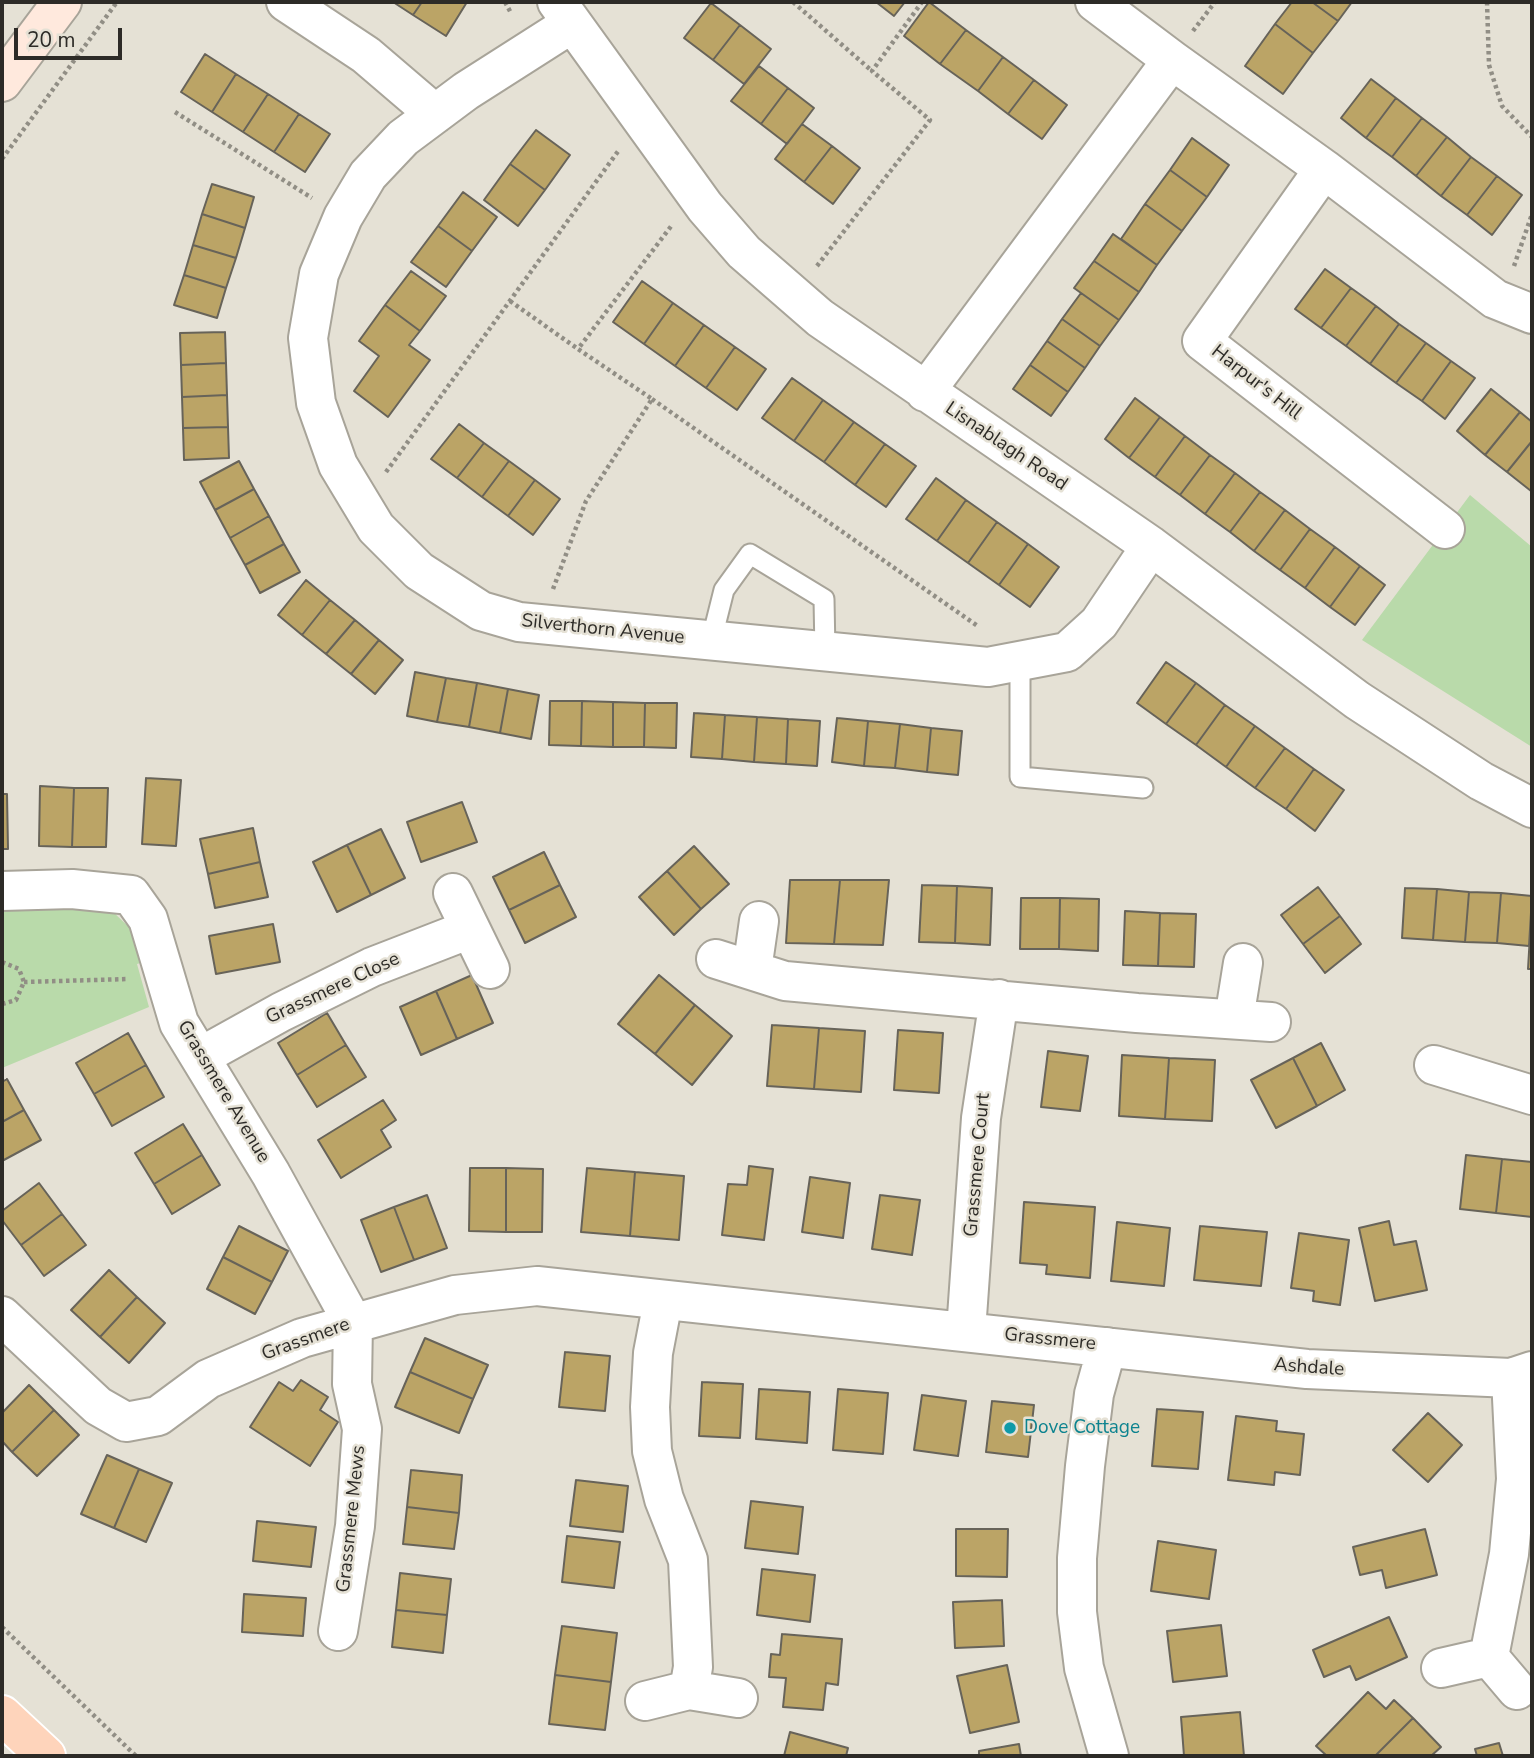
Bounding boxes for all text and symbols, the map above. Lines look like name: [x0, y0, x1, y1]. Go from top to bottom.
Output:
scale bar: [18, 14, 126, 58]
text: 20 m: [27, 26, 76, 54]
street label: Harpur's Hill: [1206, 341, 1306, 425]
street label: Lisnablagh Road: [941, 398, 1071, 496]
street label: Silverthorn Avenue: [520, 610, 686, 650]
street label: Grassmere Close: [262, 948, 404, 1030]
street label: Grassmere Avenue: [172, 1017, 274, 1167]
street label: Grassmere Court: [960, 1092, 996, 1238]
street label: Grassmere: [259, 1314, 353, 1366]
street label: Grassmere: [1003, 1324, 1097, 1356]
street label: Ashdale: [1273, 1354, 1345, 1382]
place label: Dove Cottage: [1024, 1417, 1140, 1439]
marker: Dove Cottage: [1002, 1420, 1018, 1436]
street label: Grassmere Mews: [333, 1444, 371, 1594]

